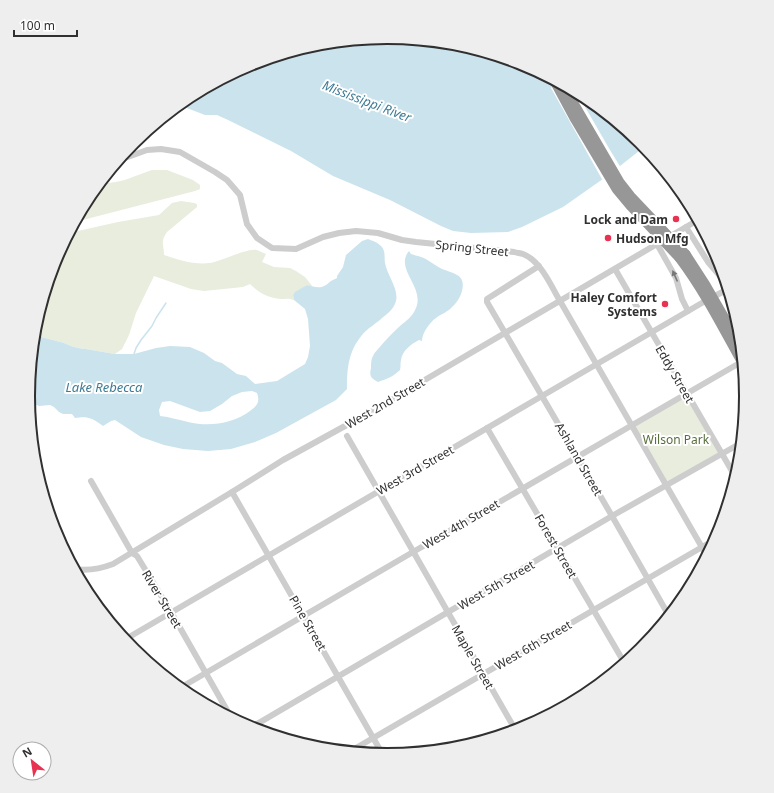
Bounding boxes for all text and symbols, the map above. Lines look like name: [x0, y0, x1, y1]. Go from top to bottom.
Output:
scale bar: [14, 12, 77, 38]
text: 100 m: [20, 17, 55, 34]
water label: Mississippi River: [320, 76, 415, 126]
place label: Lock and Dam: [584, 211, 668, 228]
marker: Lock and Dam: [671, 214, 681, 224]
place label: Hudson Mfg: [616, 230, 689, 247]
marker: Hudson Mfg: [603, 233, 613, 243]
street label: Spring Street: [435, 236, 510, 260]
one-way arrow: [672, 271, 678, 282]
place label: Haley Comfort Systems: [571, 289, 657, 320]
marker: Haley Comfort Systems: [660, 299, 670, 309]
street label: Eddy Street: [652, 342, 699, 407]
street label: West 2nd Street: [342, 373, 428, 433]
water label: Lake Rebecca: [66, 378, 143, 396]
street label: Ashland Street: [551, 419, 607, 499]
park label: Wilson Park: [643, 431, 710, 448]
street label: West 3rd Street: [373, 441, 457, 499]
street label: West 4th Street: [419, 495, 503, 553]
street label: Forest Street: [531, 511, 582, 582]
street label: West 5th Street: [454, 556, 538, 614]
street label: River Street: [138, 567, 186, 632]
street label: Pine Street: [285, 592, 331, 654]
street label: West 6th Street: [491, 616, 575, 674]
street label: Maple Street: [448, 622, 499, 693]
north arrow: [12, 741, 52, 781]
text: N: [19, 743, 34, 761]

